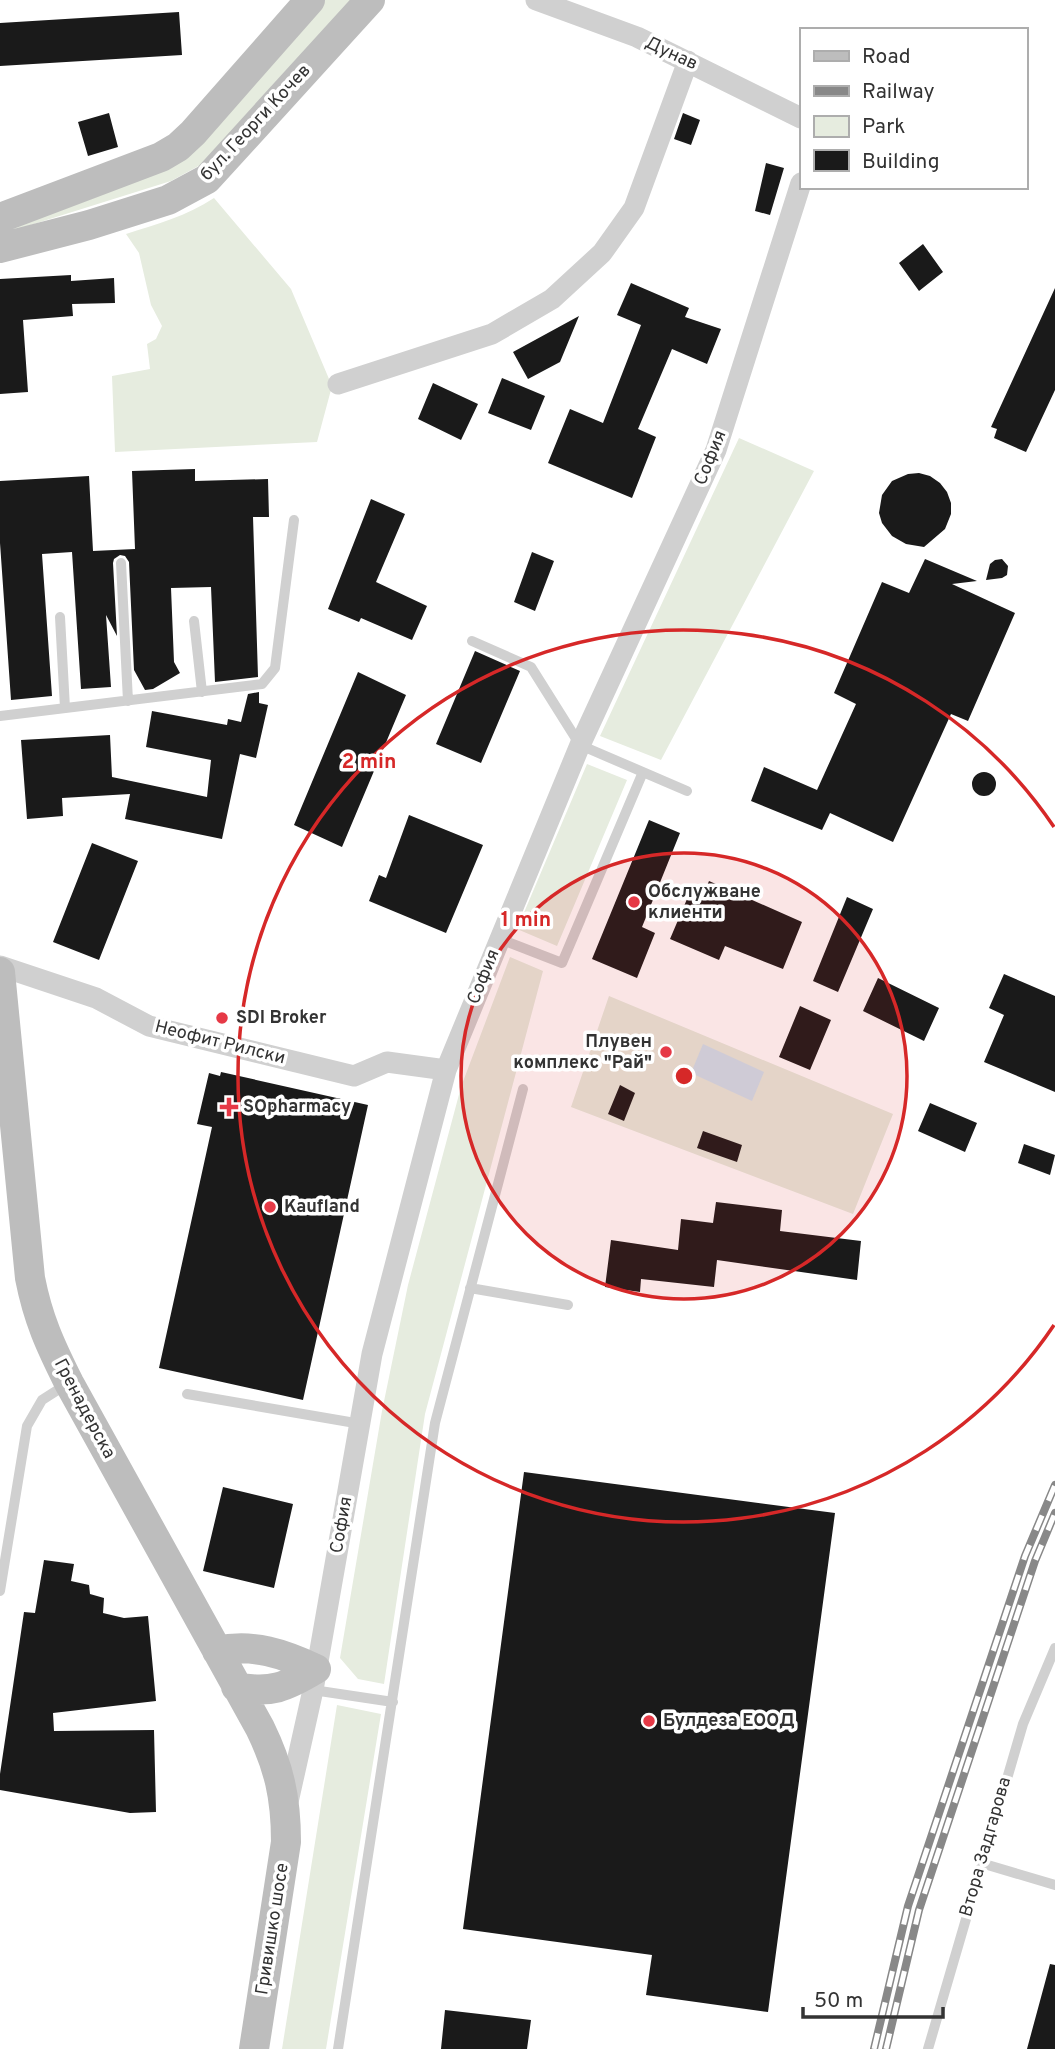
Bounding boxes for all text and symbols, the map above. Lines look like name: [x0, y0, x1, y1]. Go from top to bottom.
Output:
legend: [800, 28, 1027, 189]
street label: Дунав: [641, 32, 701, 76]
text: Road: [862, 44, 911, 71]
street label: бул. Георги Кочев: [196, 60, 316, 186]
text: Railway: [862, 79, 935, 106]
text: Park: [862, 114, 905, 141]
text: Building: [862, 149, 940, 176]
street label: София: [690, 427, 732, 489]
text: 2 min: [342, 749, 396, 776]
place label: Обслужване клиенти: [648, 881, 761, 925]
marker: Обслужване клиенти: [626, 894, 642, 910]
text: 1 min: [501, 907, 551, 934]
street label: София: [463, 946, 505, 1008]
place label: SDI Broker: [236, 1007, 327, 1030]
marker: SDI Broker: [214, 1010, 230, 1026]
street label: Неофит Рилски: [152, 1016, 288, 1070]
place label: Плувен комплекс "Рай": [513, 1031, 652, 1075]
marker: Плувен комплекс "Рай": [658, 1044, 674, 1060]
centre of rings: [672, 1064, 696, 1088]
place label: SOpharmacy: [243, 1096, 351, 1119]
marker: SOpharmacy: [221, 1099, 237, 1115]
place label: Kaufland: [284, 1196, 360, 1219]
marker: Kaufland: [262, 1199, 278, 1215]
street label: Гренадерска: [48, 1355, 120, 1463]
street label: София: [326, 1495, 358, 1555]
place label: Булдеза ЕООД: [663, 1710, 795, 1733]
marker: Булдеза ЕООД: [641, 1713, 657, 1729]
street label: Втора Задгарова: [955, 1774, 1017, 1920]
street label: Гривишко шосе: [251, 1861, 295, 1997]
scale bar: [803, 1976, 943, 2020]
text: 50 m: [814, 1988, 863, 2015]

